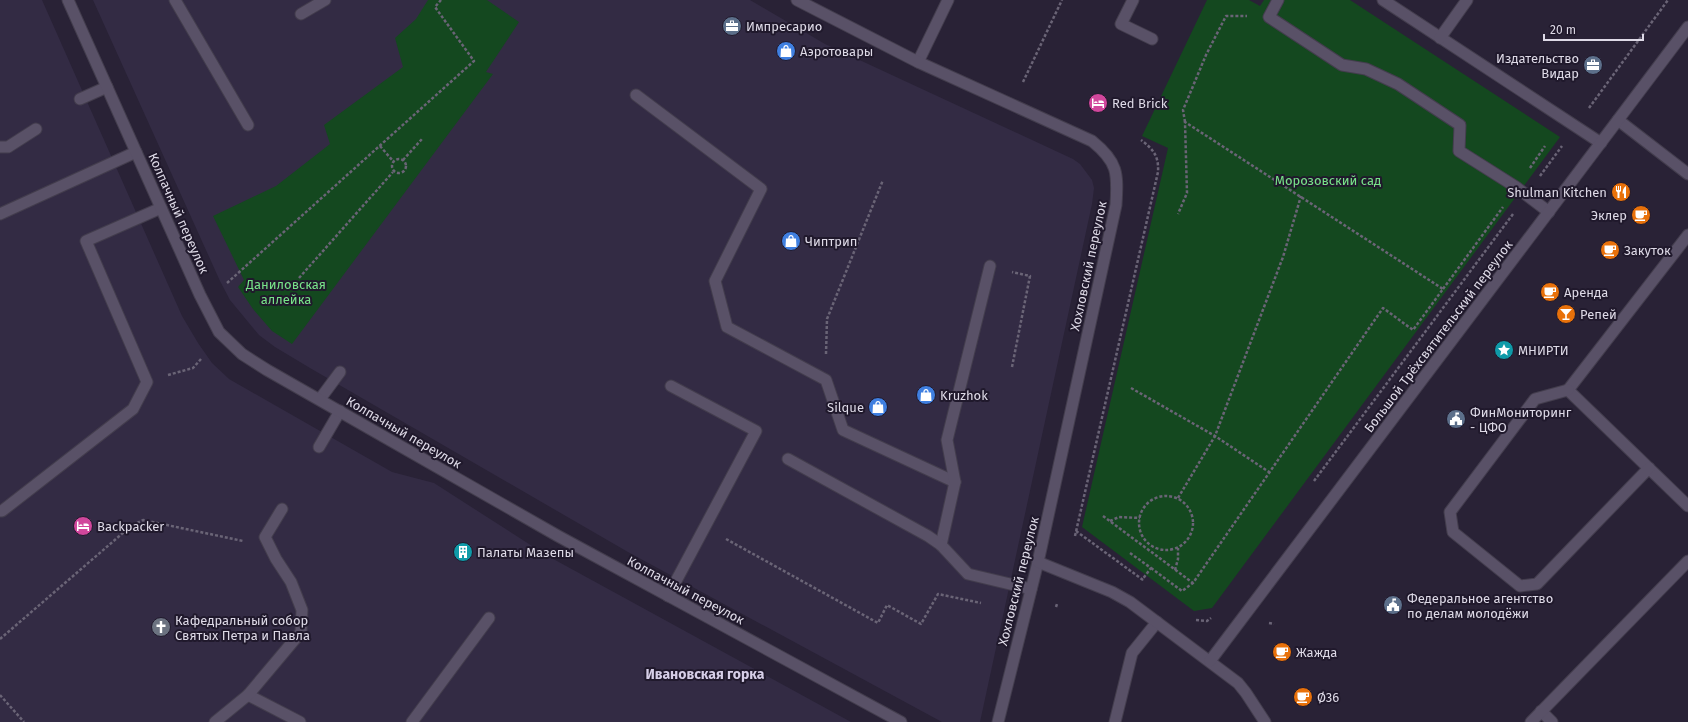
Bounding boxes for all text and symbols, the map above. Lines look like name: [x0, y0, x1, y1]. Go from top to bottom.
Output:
office icon: Импресарио: [721, 15, 743, 37]
scale bar: [1544, 16, 1643, 42]
place label: Импресарио: [746, 19, 822, 34]
text: 20 m: [1550, 23, 1576, 37]
shop icon: Аэротовары: [775, 40, 797, 62]
place label: Аэротовары: [800, 44, 873, 59]
place label: Издательство Видар: [1496, 51, 1579, 81]
office icon: Издательство Видар: [1582, 54, 1604, 76]
hotel icon: Red Brick: [1087, 92, 1109, 114]
place label: Red Brick: [1112, 96, 1168, 111]
street label: Колпачный переулок: [145, 151, 212, 276]
park label: Морозовский сад: [1275, 173, 1381, 188]
restaurant icon: Shulman Kitchen: [1610, 181, 1632, 203]
place label: Shulman Kitchen: [1507, 185, 1607, 200]
street label: Хохловский переулок: [1067, 199, 1110, 333]
cafe icon: Эклер: [1630, 204, 1652, 226]
place label: Эклер: [1591, 208, 1627, 223]
shop icon: Чиптрип: [780, 230, 802, 252]
place label: Чиптрип: [805, 234, 857, 249]
street label: Большой Трёхсвятительский переулок: [1361, 237, 1516, 435]
cafe icon: Закуток: [1599, 239, 1621, 261]
place label: Закуток: [1624, 243, 1671, 258]
park label: Даниловская аллейка: [245, 277, 326, 307]
cafe icon: Аренда: [1539, 281, 1561, 303]
place label: Аренда: [1564, 285, 1608, 300]
bar icon: Репей: [1555, 303, 1577, 325]
place label: Репей: [1580, 307, 1617, 322]
place icon: МНИРТИ: [1493, 339, 1515, 361]
place label: МНИРТИ: [1518, 343, 1569, 358]
shop icon: Kruzhok: [915, 384, 937, 406]
place label: Kruzhok: [940, 388, 988, 403]
street label: Колпачный переулок: [344, 393, 464, 472]
shop icon: Silque: [867, 396, 889, 418]
place label: Silque: [827, 400, 864, 415]
place label: ФинМониторинг - ЦФО: [1470, 405, 1572, 435]
public building icon: ФинМониторинг - ЦФО: [1445, 408, 1467, 430]
hotel icon: Backpacker: [72, 515, 94, 537]
street label: Хохловский переулок: [995, 515, 1042, 647]
place label: Backpacker: [97, 519, 164, 534]
building icon: Палаты Мазепы: [452, 541, 474, 563]
place label: Палаты Мазепы: [477, 545, 574, 560]
street label: Колпачный переулок: [625, 553, 747, 628]
place label: Федеральное агентство по делам молодёжи: [1407, 591, 1553, 621]
public building icon: Федеральное агентство по делам молодёжи: [1382, 594, 1404, 616]
place label: Кафедральный собор Святых Петра и Павла: [175, 613, 310, 643]
church icon: Кафедральный собор Святых Петра и Павла: [150, 616, 172, 638]
cafe icon: Жажда: [1271, 641, 1293, 663]
place label: Жажда: [1296, 645, 1337, 660]
district label: Ивановская горка: [645, 666, 765, 683]
cafe icon: Ø36: [1292, 686, 1314, 708]
place label: Ø36: [1317, 690, 1339, 705]

